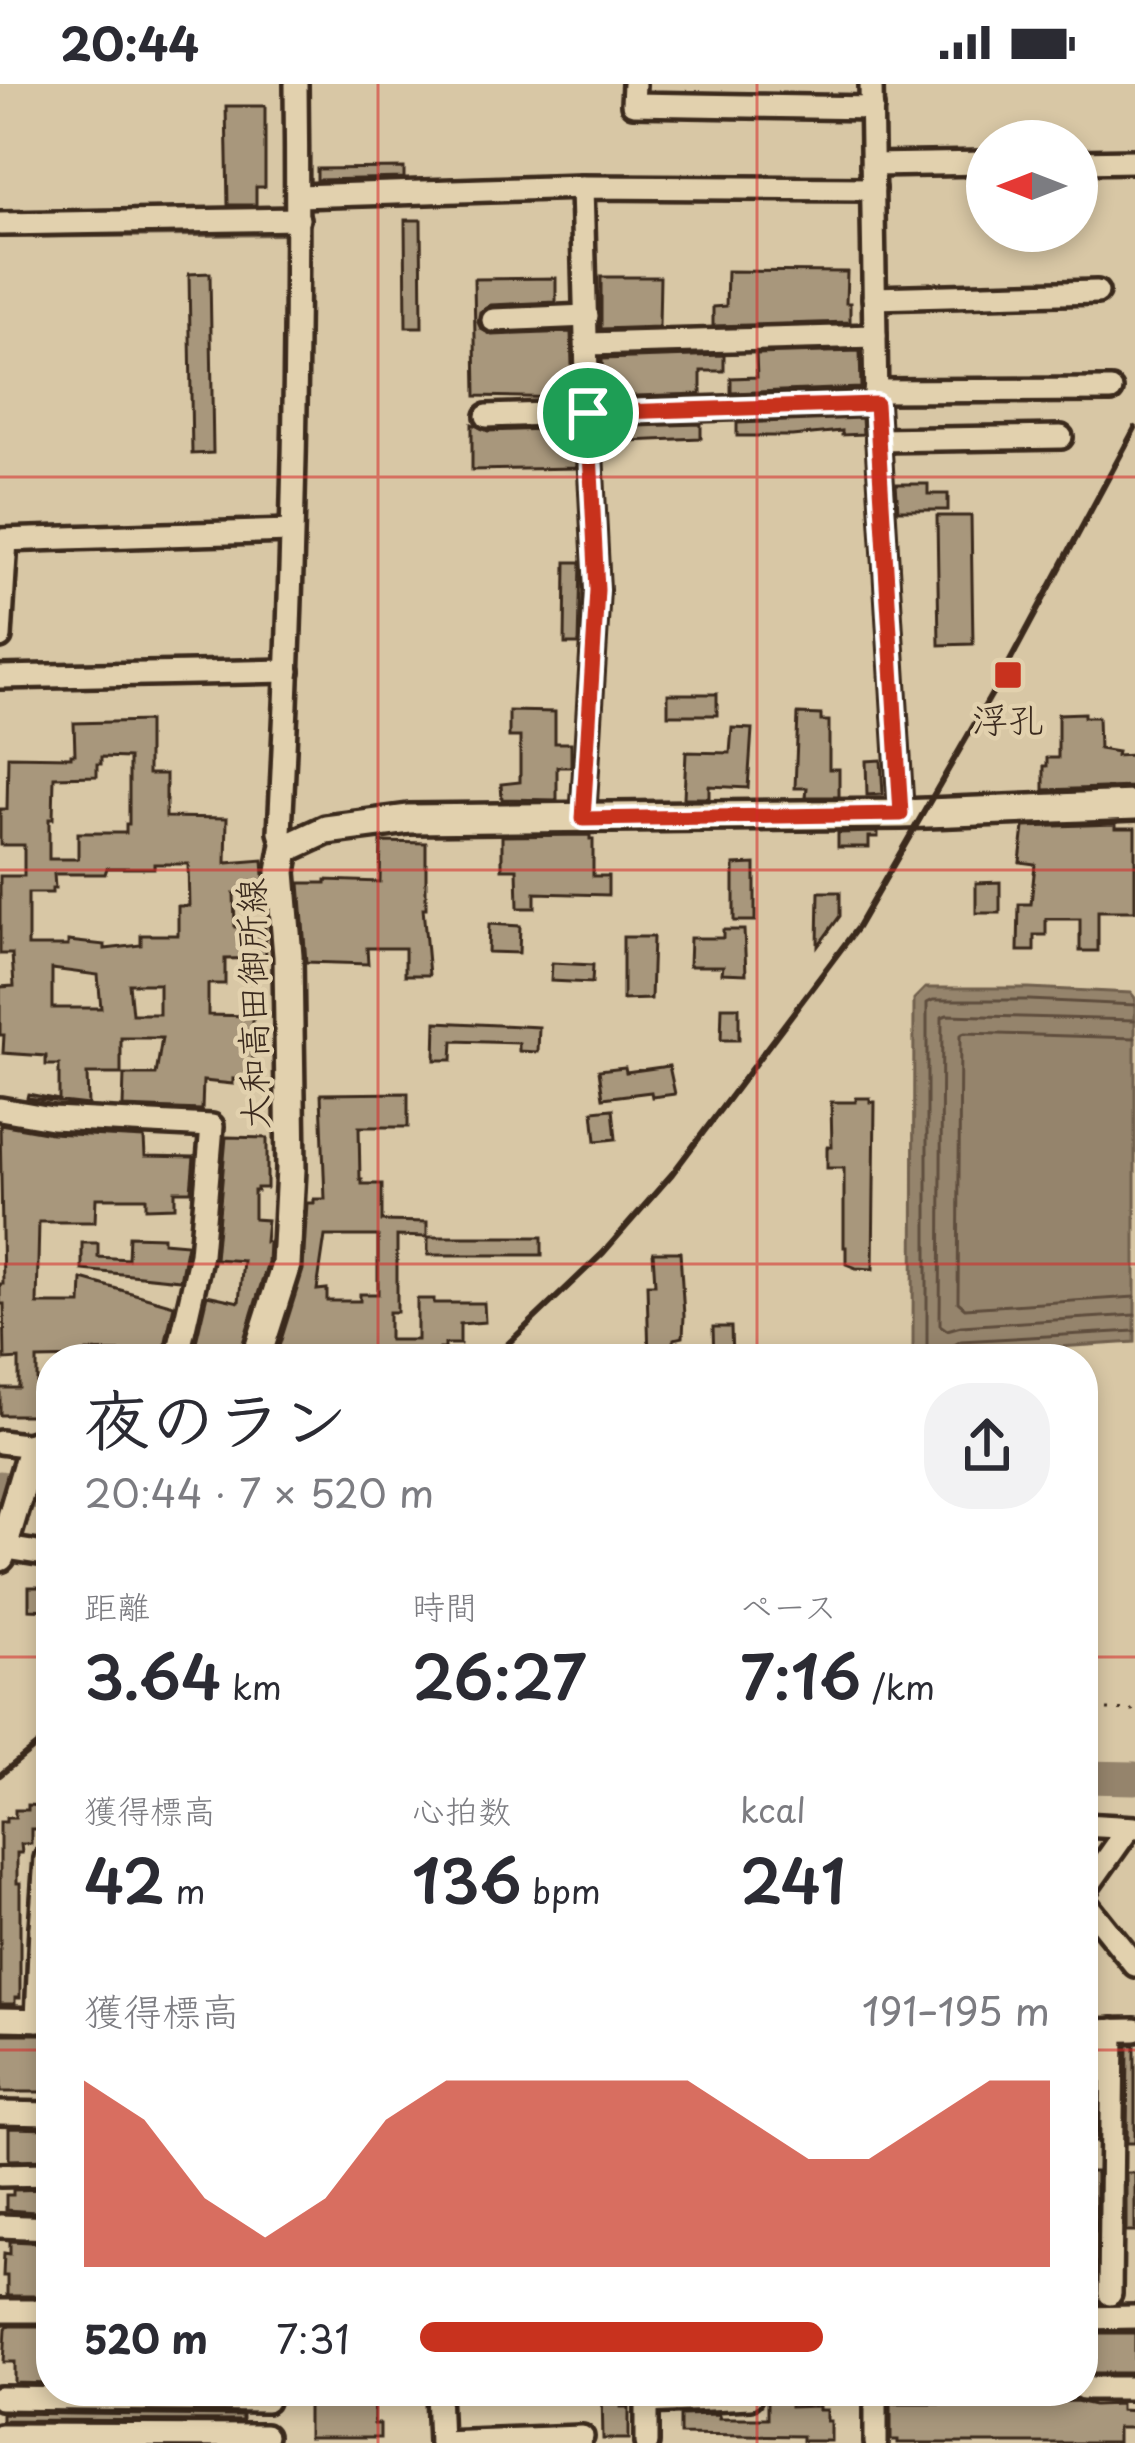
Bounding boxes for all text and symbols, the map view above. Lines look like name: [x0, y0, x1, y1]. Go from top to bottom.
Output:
text: 20:44: [60, 8, 199, 76]
north arrow: [966, 120, 1098, 252]
map controls: [966, 120, 1098, 252]
pin: [537, 362, 639, 464]
icon: arrive: [555, 380, 621, 446]
marker: 浮孔: [992, 659, 1024, 691]
place label: 浮孔: [972, 691, 1044, 745]
street label: 大和高田御所線: [222, 878, 280, 1130]
text: 夜のラン: [84, 1367, 348, 1466]
button: share: [924, 1383, 1050, 1509]
text: 20:44 · 7 × 520 m: [84, 1462, 434, 1521]
text: 距離: [84, 1580, 150, 1630]
text: 時間: [412, 1580, 478, 1630]
text: ペース: [740, 1580, 837, 1630]
text: 3.64: [84, 1630, 221, 1720]
text: 26:27: [412, 1630, 586, 1720]
text: 7:16: [740, 1630, 861, 1720]
text: km: [221, 1661, 282, 1711]
text: /km: [861, 1661, 935, 1711]
text: 獲得標高: [84, 1784, 216, 1834]
text: 心拍数: [412, 1784, 511, 1834]
text: kcal: [740, 1784, 806, 1834]
text: 42: [84, 1834, 165, 1924]
text: 136: [412, 1834, 522, 1924]
text: 241: [740, 1834, 846, 1924]
text: m: [165, 1865, 206, 1915]
text: bpm: [522, 1865, 601, 1915]
text: 獲得標高: [84, 1980, 240, 2039]
text: 191–195 m: [862, 1980, 1050, 2039]
text: 520 m: [84, 2308, 208, 2367]
text: 7:31: [276, 2308, 350, 2367]

